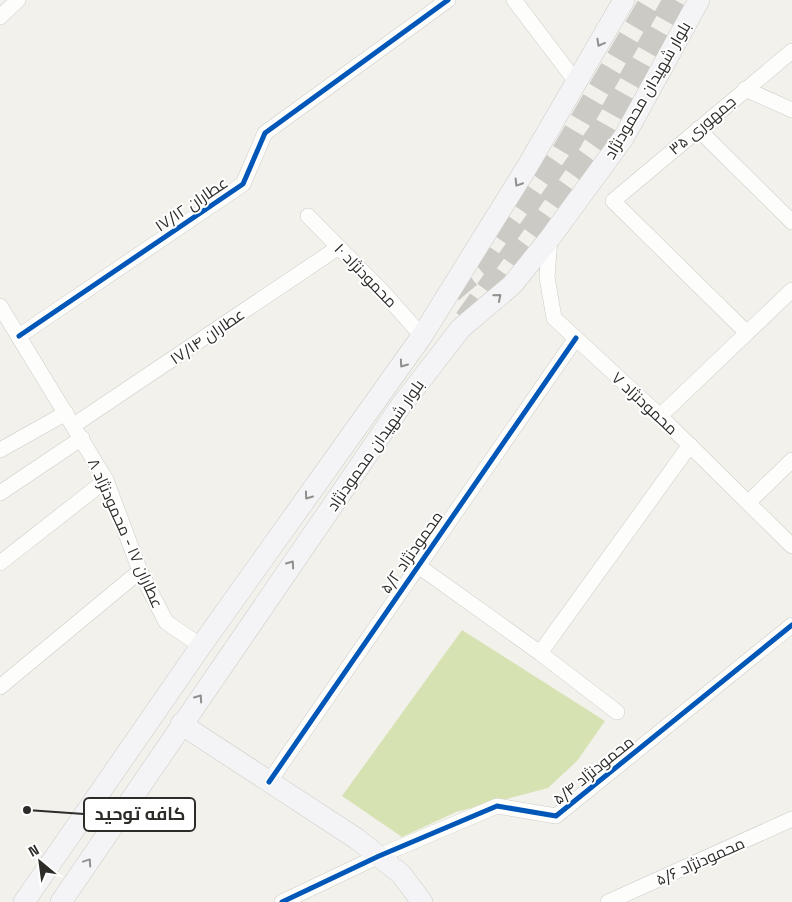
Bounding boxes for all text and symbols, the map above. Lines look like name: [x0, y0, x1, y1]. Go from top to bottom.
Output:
street label: بلوار شهیدان محمودنژاد: [599, 17, 696, 163]
one-way arrow: [597, 37, 607, 46]
street label: جمهوری ۳۵: [664, 91, 740, 160]
street label: عطاران ۱۷/۱۲: [151, 172, 232, 237]
one-way arrow: [514, 177, 524, 186]
street label: محمودنژاد ۱۰: [330, 239, 402, 312]
one-way arrow: [492, 294, 501, 302]
street label: عطاران ۱۷/۱۴: [166, 304, 249, 369]
one-way arrow: [400, 358, 409, 368]
street label: محمودنژاد ۷: [607, 367, 682, 439]
street label: بلوار شهیدان محمودنژاد: [322, 375, 429, 515]
street label: عطاران ۱۷ - محمودنژاد ۸: [83, 455, 168, 611]
one-way arrow: [305, 490, 314, 500]
street label: محمودنژاد ۵/۲: [375, 507, 448, 598]
one-way arrow: [285, 560, 294, 570]
one-way arrow: [193, 694, 202, 704]
street label: محمودنژاد ۵/۴: [549, 731, 638, 809]
callout: کافه توحید: [84, 798, 195, 831]
text: کافه توحید: [95, 802, 185, 825]
street label: محمودنژاد ۵/۶: [652, 832, 748, 890]
north arrow: [15, 837, 65, 887]
text: N: [25, 840, 42, 861]
one-way arrow: [82, 858, 92, 867]

